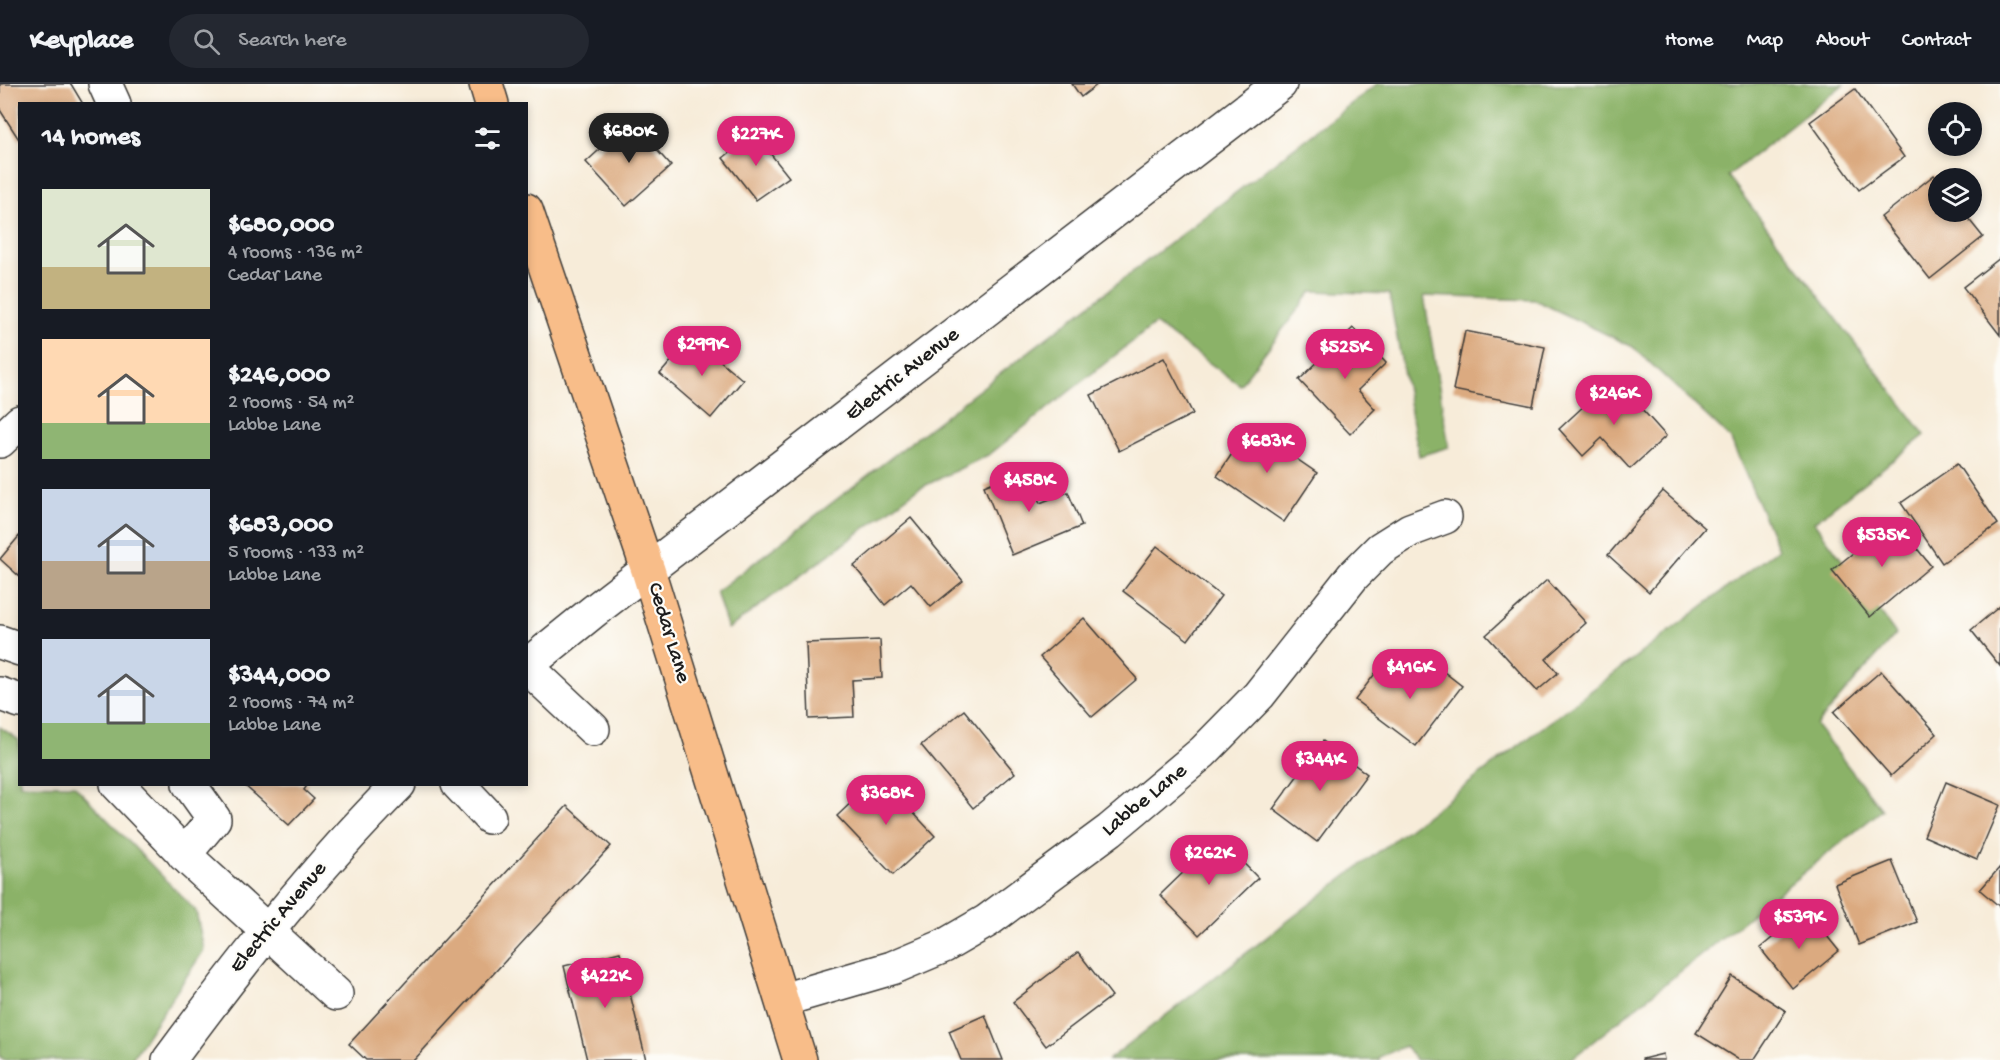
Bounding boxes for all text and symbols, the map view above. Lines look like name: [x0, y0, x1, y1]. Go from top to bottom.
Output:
search box: [169, 14, 589, 68]
text: Keyplace: [30, 25, 133, 58]
icon: search: [190, 25, 223, 58]
text: Search here: [238, 28, 347, 54]
text: Home: [1665, 29, 1713, 54]
text: Map: [1746, 29, 1783, 54]
text: About: [1816, 29, 1869, 54]
text: Contact: [1902, 29, 1970, 54]
map controls: [1928, 102, 1982, 222]
button: locate: [1928, 102, 1982, 156]
pin: $680K: [587, 113, 671, 164]
pin: $227K: [714, 116, 798, 167]
text: $680K: [603, 121, 655, 144]
icon: filters: [471, 122, 504, 155]
text: 14 homes: [42, 123, 140, 154]
text: $227K: [731, 124, 781, 147]
button: layers: [1928, 168, 1982, 222]
text: $680,000: [228, 211, 334, 242]
icon: home: [90, 213, 162, 285]
text: 4 rooms · 136 m²: [228, 242, 363, 265]
text: Cedar Lane: [228, 265, 322, 288]
street label: Electric Avenue: [841, 322, 966, 428]
pin: $299K: [660, 326, 744, 377]
pin: $525K: [1303, 329, 1387, 380]
text: $299K: [677, 334, 727, 357]
text: $525K: [1320, 337, 1370, 360]
text: $246,000: [228, 361, 330, 392]
icon: home: [90, 363, 162, 435]
pin: $246K: [1572, 375, 1656, 426]
text: $246K: [1589, 383, 1639, 406]
text: 2 rooms · 54 m²: [228, 392, 355, 415]
text: Labbe Lane: [228, 415, 321, 438]
pin: $683K: [1225, 423, 1309, 474]
text: $683K: [1241, 431, 1293, 454]
pin: $458K: [987, 462, 1071, 513]
text: $458K: [1004, 470, 1054, 493]
text: $683,000: [228, 511, 333, 542]
icon: home: [90, 513, 162, 585]
pin: $535K: [1840, 517, 1924, 568]
text: $535K: [1856, 525, 1908, 548]
text: 5 rooms · 133 m²: [228, 542, 364, 565]
text: Labbe Lane: [228, 565, 321, 588]
street label: Cedar Lane: [640, 580, 696, 687]
pin: $416K: [1368, 649, 1452, 700]
text: $416K: [1386, 657, 1434, 680]
text: $344,000: [228, 661, 330, 692]
icon: home: [90, 663, 162, 735]
text: 2 rooms · 74 m²: [228, 692, 354, 715]
text: Labbe Lane: [228, 715, 321, 738]
pin: $344K: [1278, 741, 1362, 792]
text: $344K: [1295, 749, 1345, 772]
street label: Labbe Lane: [1097, 758, 1193, 843]
pin: $368K: [844, 775, 928, 826]
text: $368K: [860, 783, 912, 806]
pin: $262K: [1167, 835, 1251, 886]
text: $262K: [1184, 843, 1234, 866]
street label: Electric Avenue: [225, 856, 334, 979]
pin: $539K: [1757, 899, 1841, 950]
text: $539K: [1774, 907, 1824, 930]
pin: $422K: [563, 958, 647, 1009]
text: $422K: [580, 966, 630, 989]

